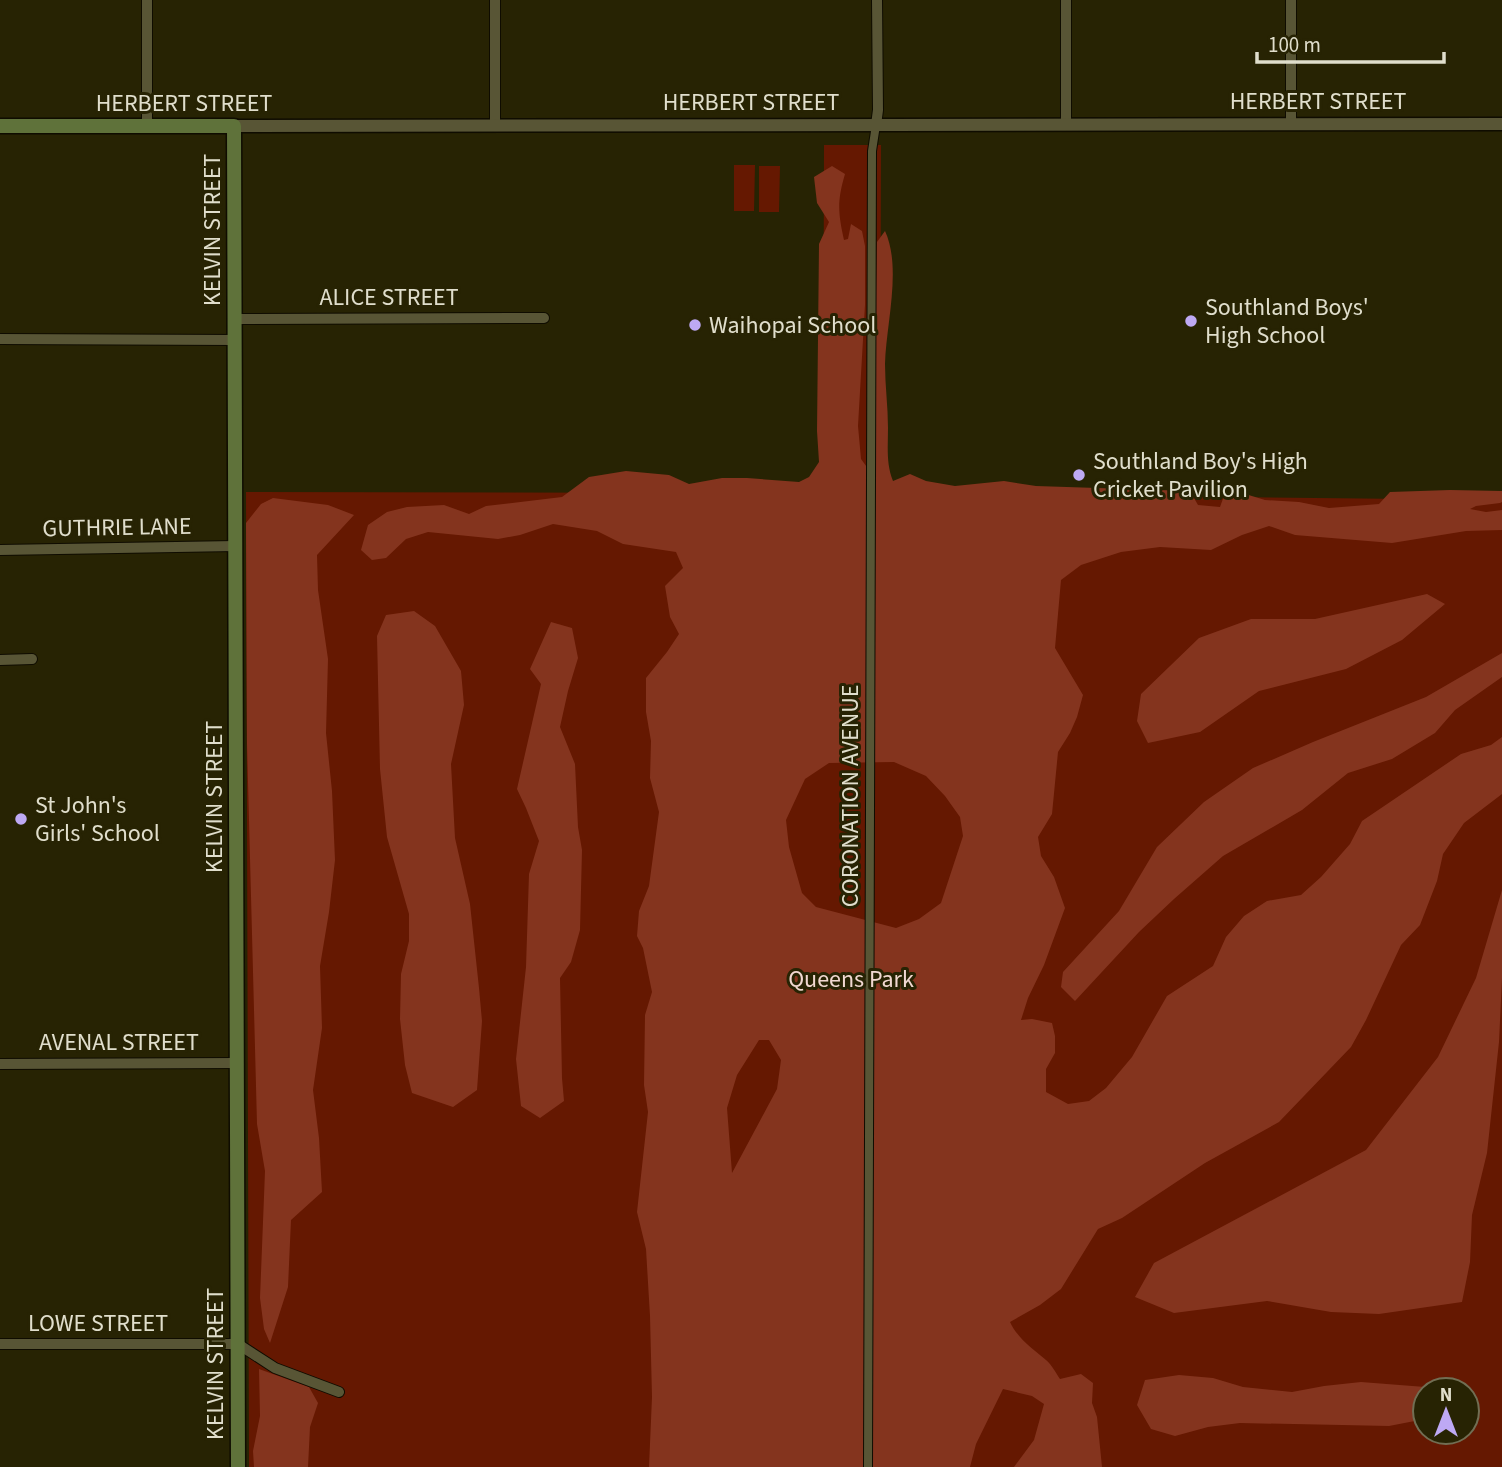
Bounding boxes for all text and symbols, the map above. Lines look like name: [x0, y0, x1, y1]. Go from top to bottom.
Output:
scale bar: [1257, 21, 1444, 65]
text: 100 m: [1268, 30, 1321, 60]
street label: HERBERT STREET: [1230, 84, 1406, 119]
street label: HERBERT STREET: [663, 85, 839, 120]
street label: HERBERT STREET: [96, 86, 272, 121]
street label: KELVIN STREET: [195, 154, 230, 306]
street label: ALICE STREET: [319, 280, 459, 315]
place label: Southland Boys' High School: [1205, 290, 1369, 353]
place label: Waihopai School: [709, 308, 876, 343]
marker: Southland Boys' High School: [1183, 313, 1199, 329]
marker: Waihopai School: [687, 317, 703, 333]
place label: Southland Boy's High Cricket Pavilion: [1093, 444, 1308, 507]
marker: Southland Boy's High Cricket Pavilion: [1071, 467, 1087, 483]
street label: GUTHRIE LANE: [42, 509, 192, 546]
street label: CORONATION AVENUE: [833, 685, 868, 907]
street label: KELVIN STREET: [197, 721, 232, 873]
place label: St John's Girls' School: [35, 788, 160, 851]
marker: St John's Girls' School: [13, 811, 29, 827]
park label: Queens Park: [788, 962, 914, 997]
street label: AVENAL STREET: [39, 1025, 199, 1060]
street label: KELVIN STREET: [198, 1288, 233, 1440]
street label: LOWE STREET: [28, 1306, 168, 1341]
north arrow: [1411, 1376, 1481, 1446]
text: N: [1440, 1382, 1452, 1409]

